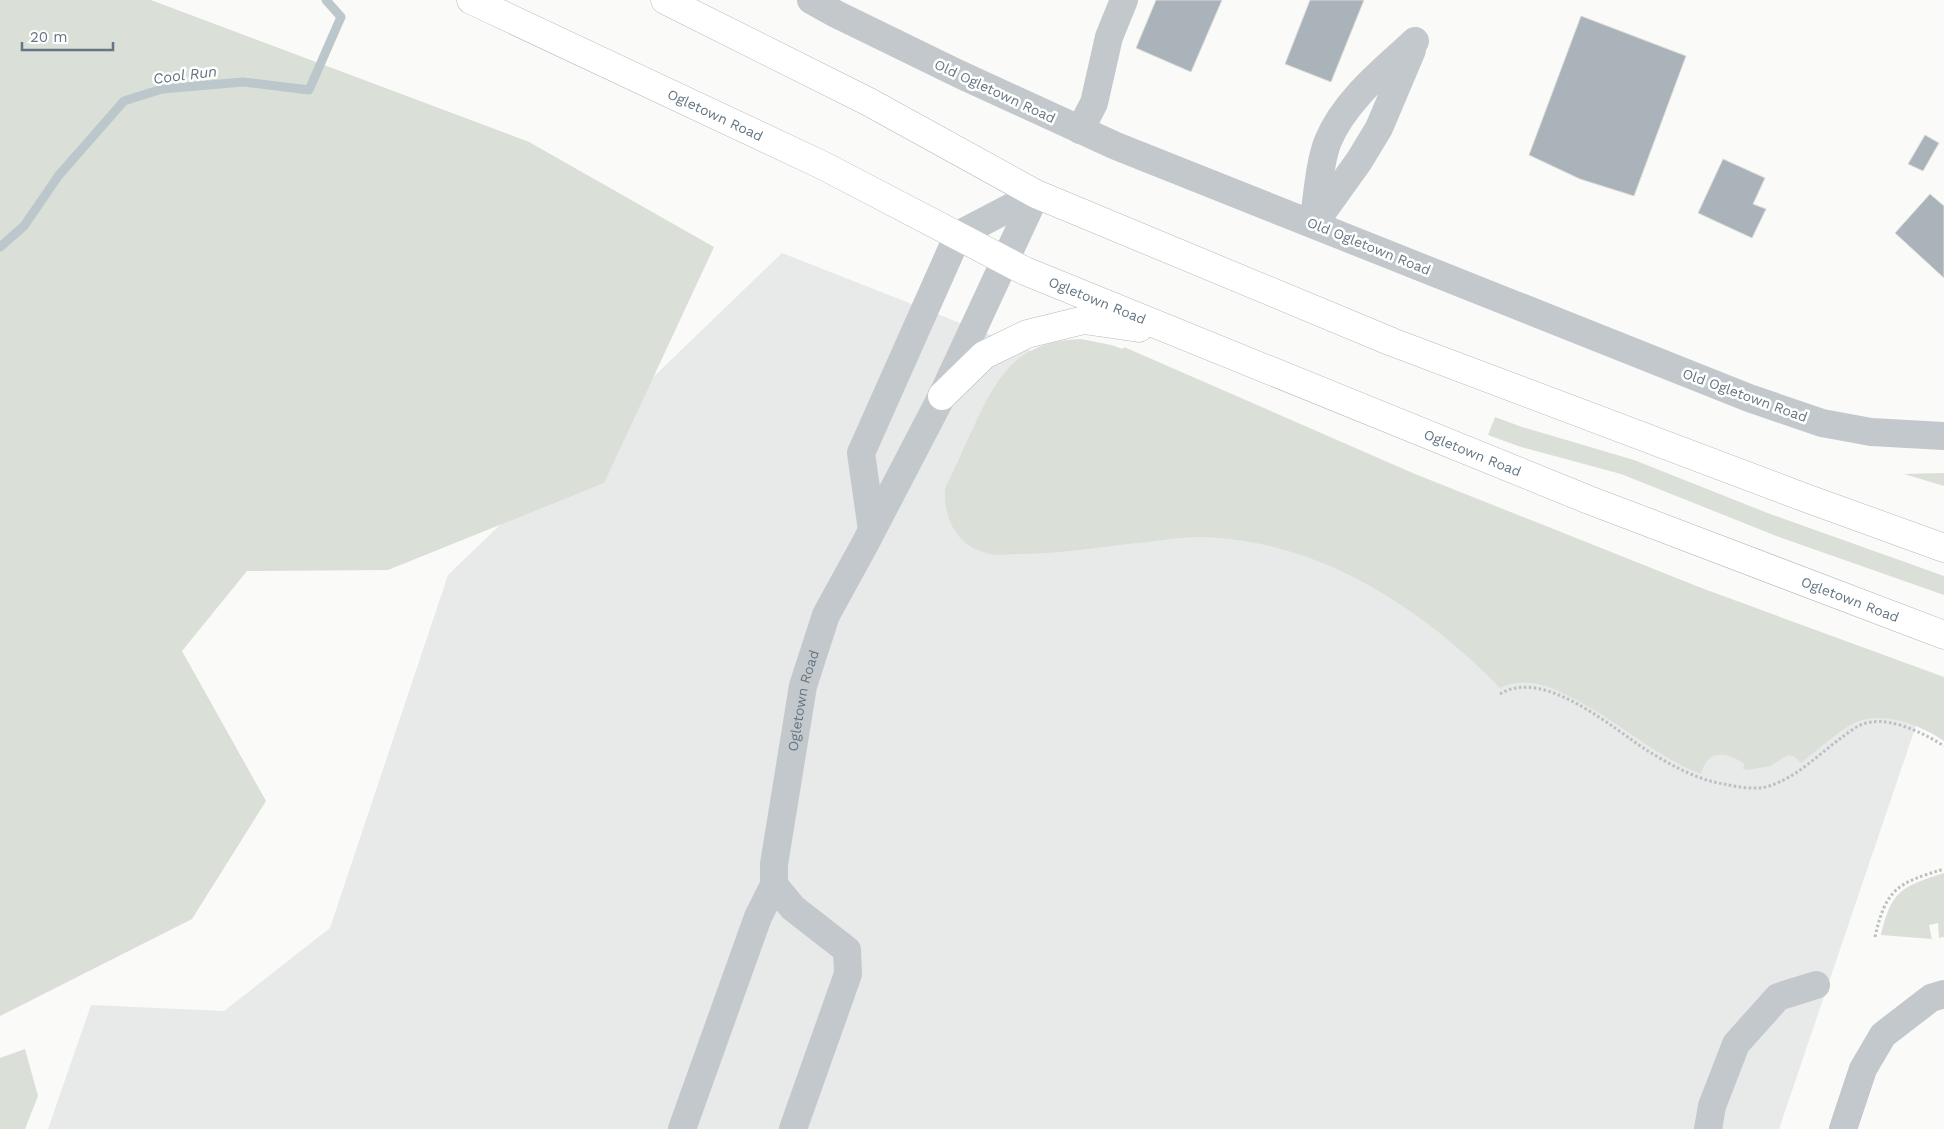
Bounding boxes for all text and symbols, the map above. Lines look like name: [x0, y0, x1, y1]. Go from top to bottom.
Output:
scale bar: [22, 20, 114, 52]
text: 20 m: [30, 28, 68, 46]
street label: Old Ogletown Road: [932, 56, 1058, 126]
water label: Cool Run: [152, 62, 218, 88]
street label: Ogletown Road: [665, 86, 766, 144]
street label: Old Ogletown Road: [1305, 214, 1433, 278]
street label: Ogletown Road: [1046, 274, 1148, 327]
street label: Old Ogletown Road: [1680, 365, 1810, 425]
street label: Ogletown Road: [1422, 426, 1524, 480]
street label: Ogletown Road: [1799, 573, 1901, 625]
street label: Ogletown Road: [784, 648, 822, 753]

